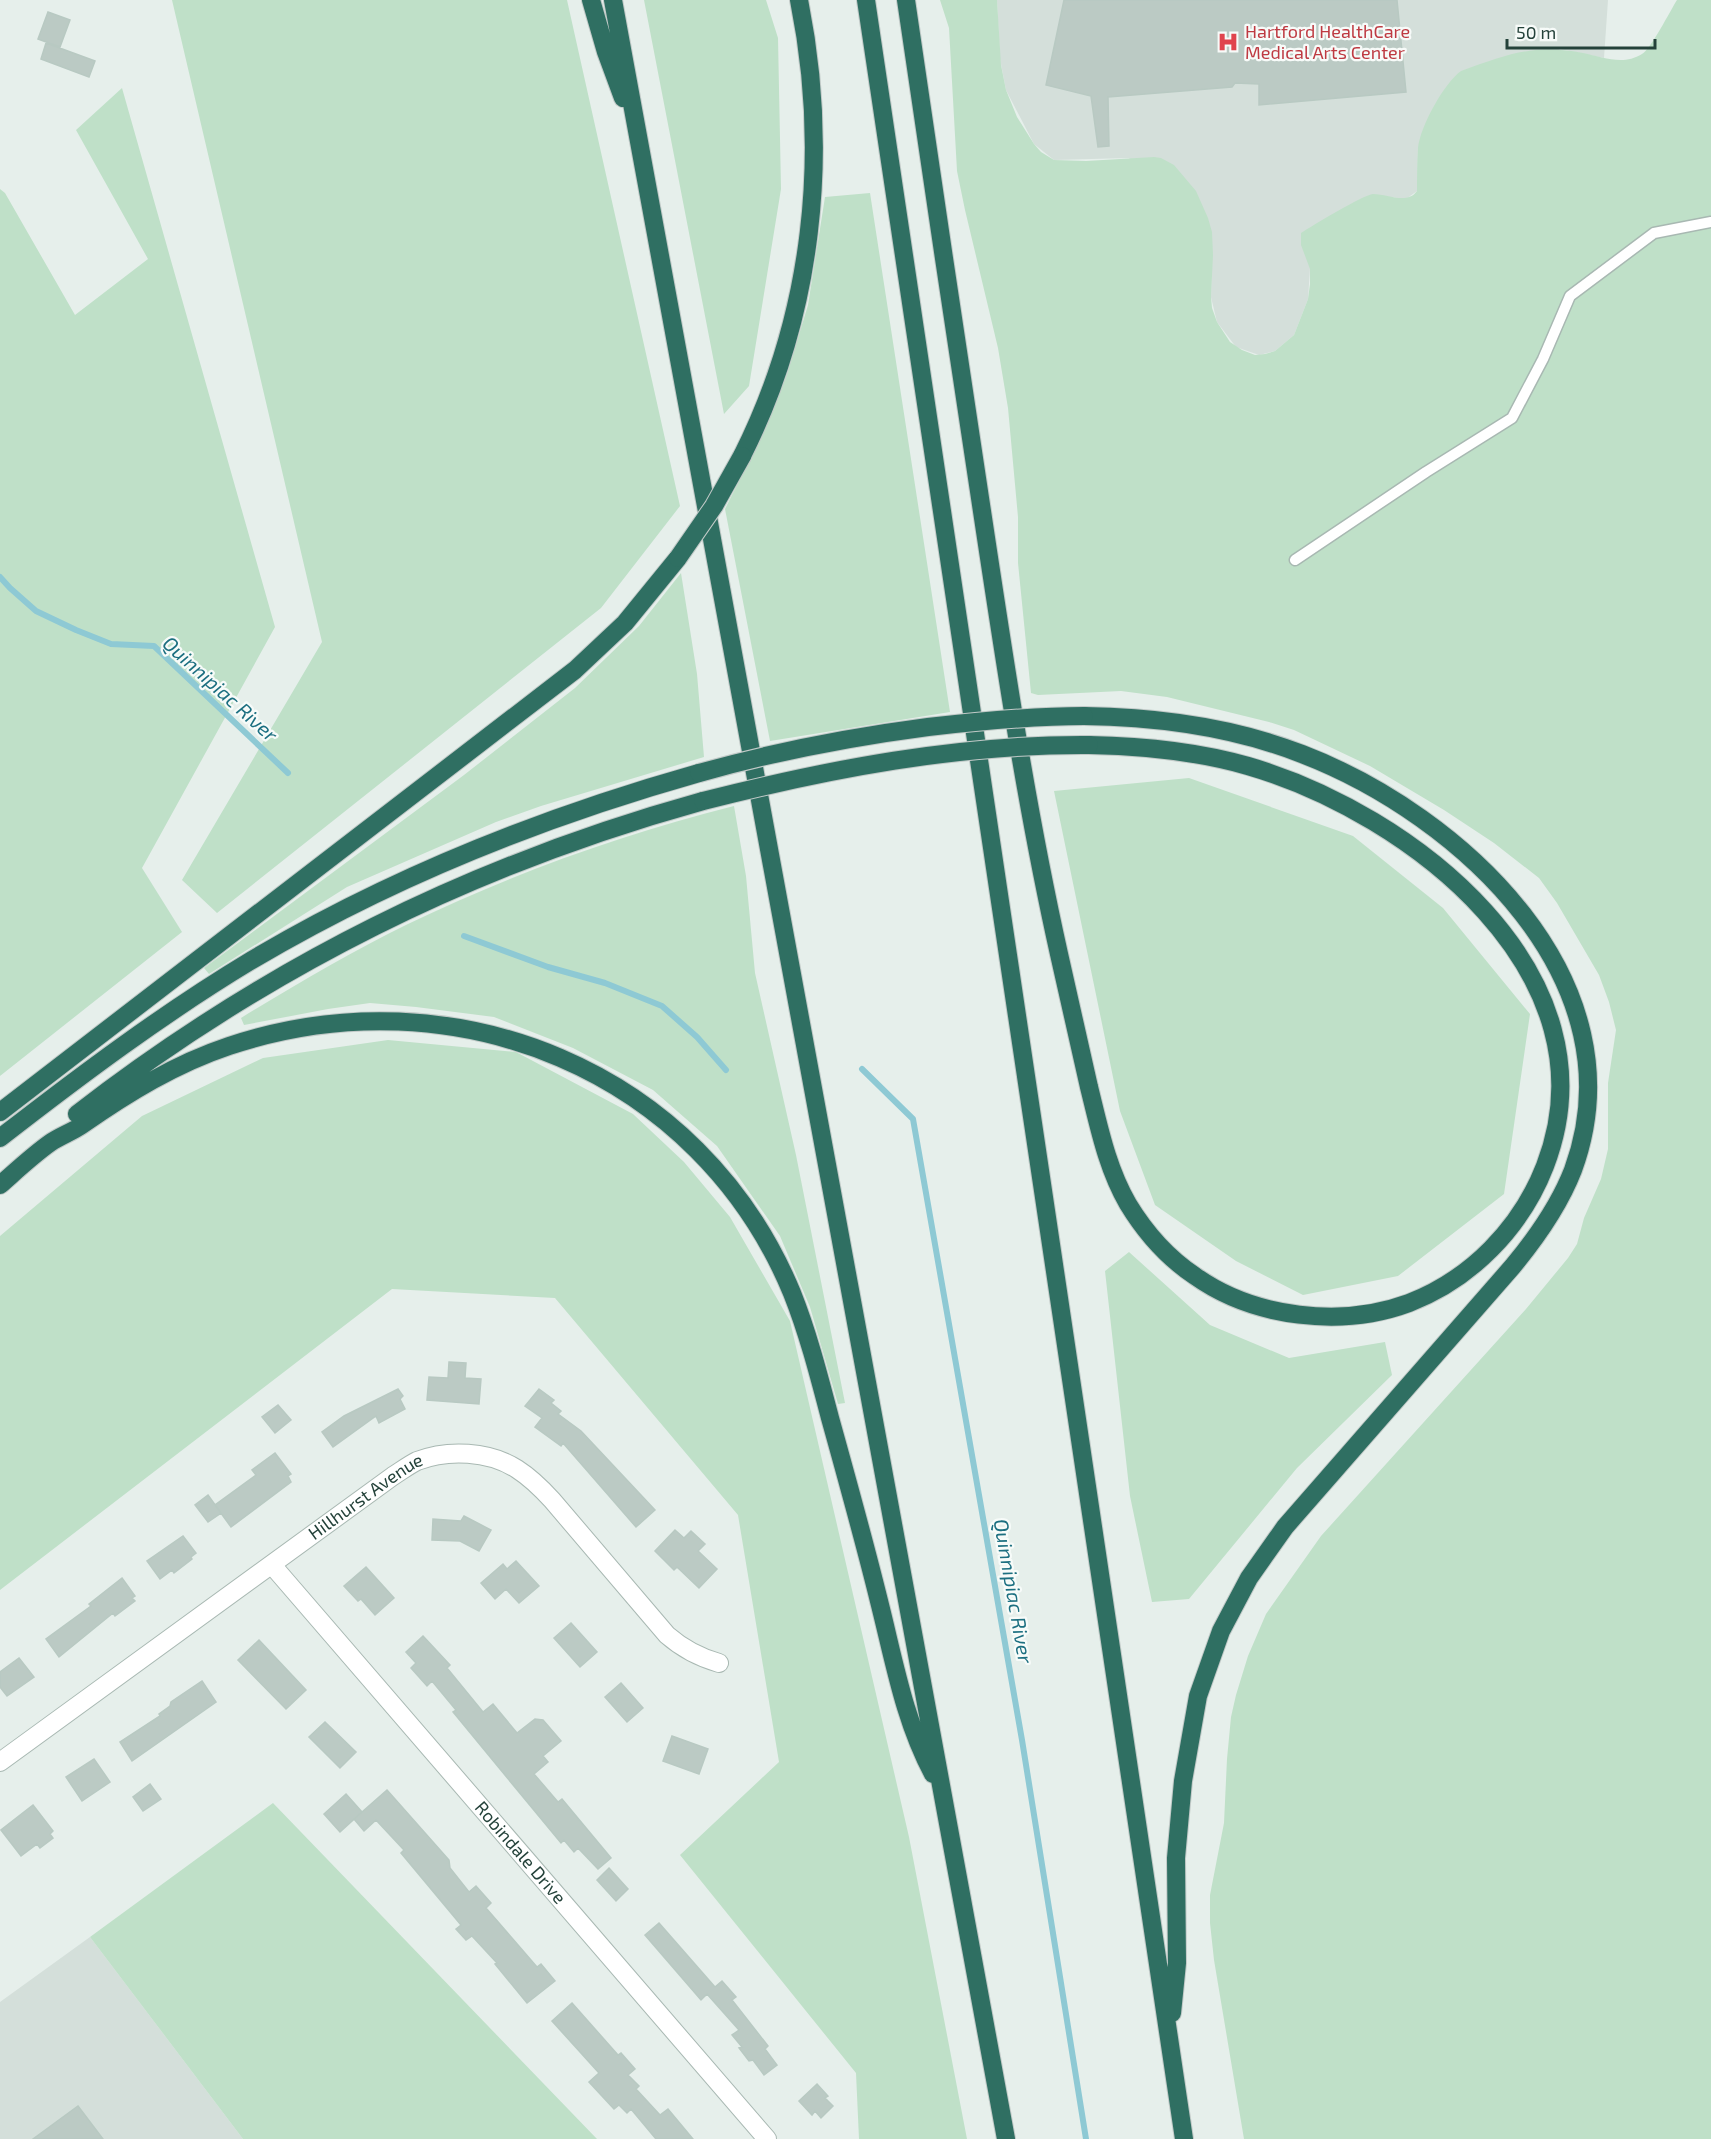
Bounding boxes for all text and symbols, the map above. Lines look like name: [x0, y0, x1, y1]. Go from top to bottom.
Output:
scale bar: [1507, 12, 1656, 50]
place label: Hartford HealthCare Medical Arts Center: [1245, 20, 1410, 63]
text: 50 m: [1516, 21, 1556, 43]
hospital icon: Hartford HealthCare Medical Arts Center: [1216, 30, 1240, 54]
water label: Quinnipiac River: [158, 630, 284, 747]
street label: Hillhurst Avenue: [304, 1448, 425, 1544]
water label: Quinnipiac River: [989, 1517, 1039, 1666]
street label: Robindale Drive: [471, 1796, 571, 1908]

